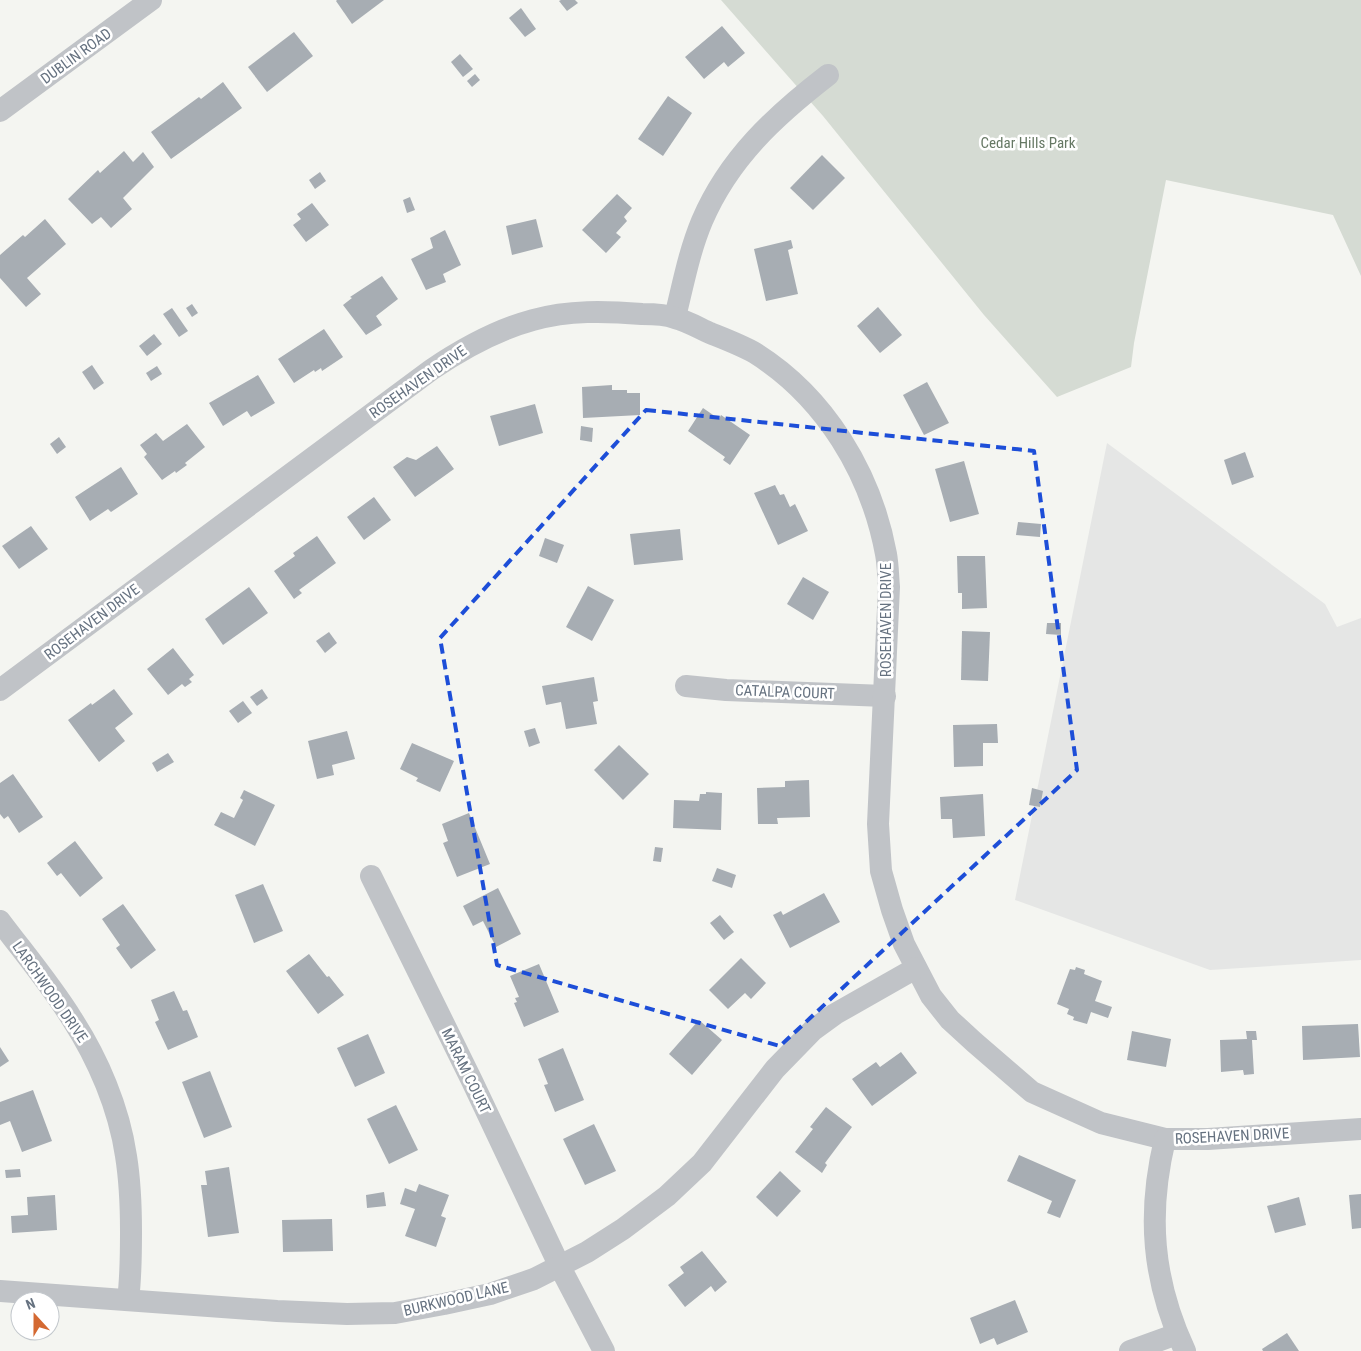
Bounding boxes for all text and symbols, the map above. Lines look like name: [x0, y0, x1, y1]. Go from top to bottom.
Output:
street label: DUBLIN ROAD: [37, 24, 115, 88]
park label: Cedar Hills Park: [981, 134, 1076, 152]
street label: ROSEHAVEN DRIVE: [366, 342, 470, 422]
street label: ROSEHAVEN DRIVE: [877, 563, 895, 677]
street label: ROSEHAVEN DRIVE: [41, 580, 143, 664]
street label: CATALPA COURT: [735, 681, 835, 703]
street label: LARCHWOOD DRIVE: [8, 938, 92, 1046]
street label: MARAM COURT: [438, 1025, 494, 1117]
street label: ROSEHAVEN DRIVE: [1174, 1124, 1290, 1148]
street label: BURKWOOD LANE: [402, 1278, 510, 1320]
north arrow: [10, 1291, 60, 1341]
text: N: [23, 1295, 37, 1313]

